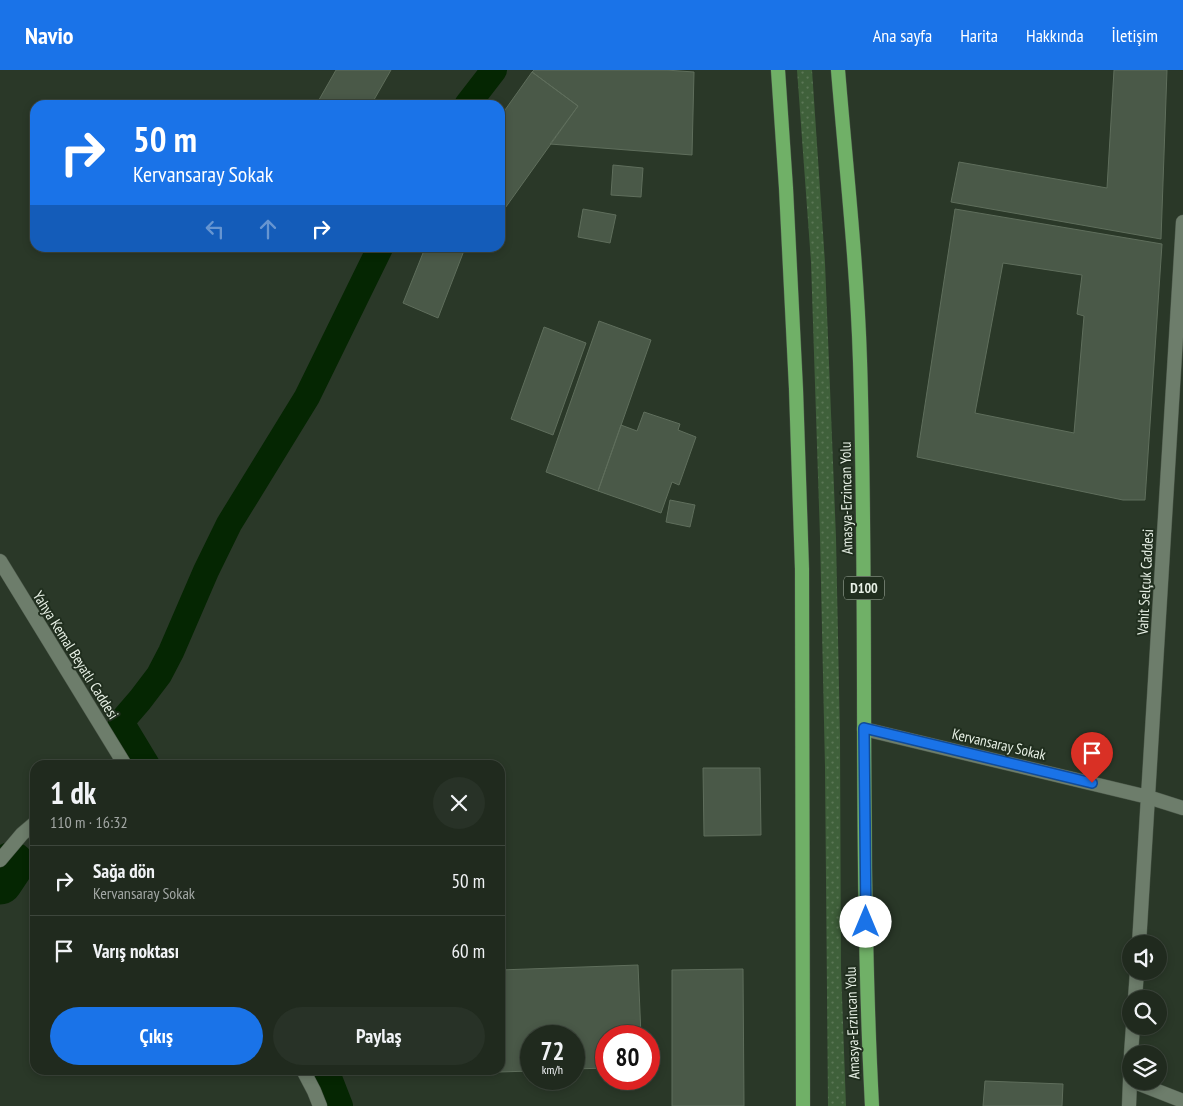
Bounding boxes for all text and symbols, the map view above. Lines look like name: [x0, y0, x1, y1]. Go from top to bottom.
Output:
text: Navio: [25, 20, 74, 51]
text: Ana sayfa: [873, 24, 932, 47]
text: Harita: [960, 24, 998, 47]
text: Hakkında: [1026, 24, 1084, 47]
text: İletişim: [1112, 24, 1158, 47]
text: 50 m: [133, 116, 197, 162]
icon: right: [50, 120, 115, 185]
text: Kervansaray Sokak: [133, 160, 273, 188]
icon: left: [201, 215, 229, 243]
icon: ahead: [254, 215, 282, 243]
icon: right: [307, 215, 335, 243]
street label: Amasya-Erzincan Yolu: [836, 441, 856, 555]
street label: Vahit Selçuk Caddesi: [1133, 528, 1157, 637]
road number: D100: [844, 576, 884, 600]
street label: Yahya Kemal Beyatlı Caddesi: [29, 587, 123, 723]
street label: Kervansaray Sokak: [950, 724, 1048, 764]
pin: [1071, 732, 1113, 783]
icon: arrive: [1078, 739, 1106, 767]
text: 1 dk: [50, 773, 96, 812]
button: close: [433, 777, 485, 829]
text: 110 m · 16:32: [50, 812, 128, 832]
text: Sağa dön: [93, 859, 155, 883]
icon: right: [50, 867, 78, 895]
text: 50 m: [452, 869, 485, 893]
text: Kervansaray Sokak: [93, 883, 195, 903]
position arrow: [839, 895, 891, 947]
map controls: [1122, 935, 1167, 1090]
button: sound: [1122, 935, 1167, 980]
icon: arrive: [50, 937, 78, 965]
text: Varış noktası: [93, 939, 179, 963]
text: 60 m: [452, 939, 485, 963]
street label: Amasya-Erzincan Yolu: [841, 966, 863, 1080]
button: search: [1122, 990, 1167, 1035]
button: Çıkış: [50, 1007, 263, 1065]
button: Paylaş: [273, 1007, 485, 1065]
speed limit sign: 80: [595, 1025, 660, 1090]
text: 72: [541, 1035, 564, 1067]
button: layers: [1122, 1045, 1167, 1090]
text: km/h: [542, 1062, 563, 1077]

